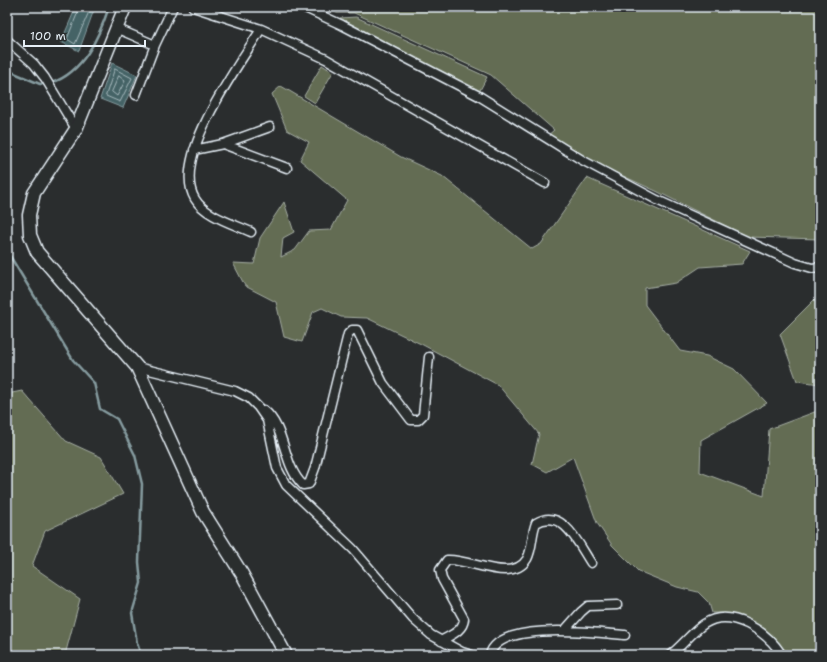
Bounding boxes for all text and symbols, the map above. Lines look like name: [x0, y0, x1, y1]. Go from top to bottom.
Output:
scale bar: [24, 22, 145, 48]
text: 100 m: [30, 28, 66, 44]

